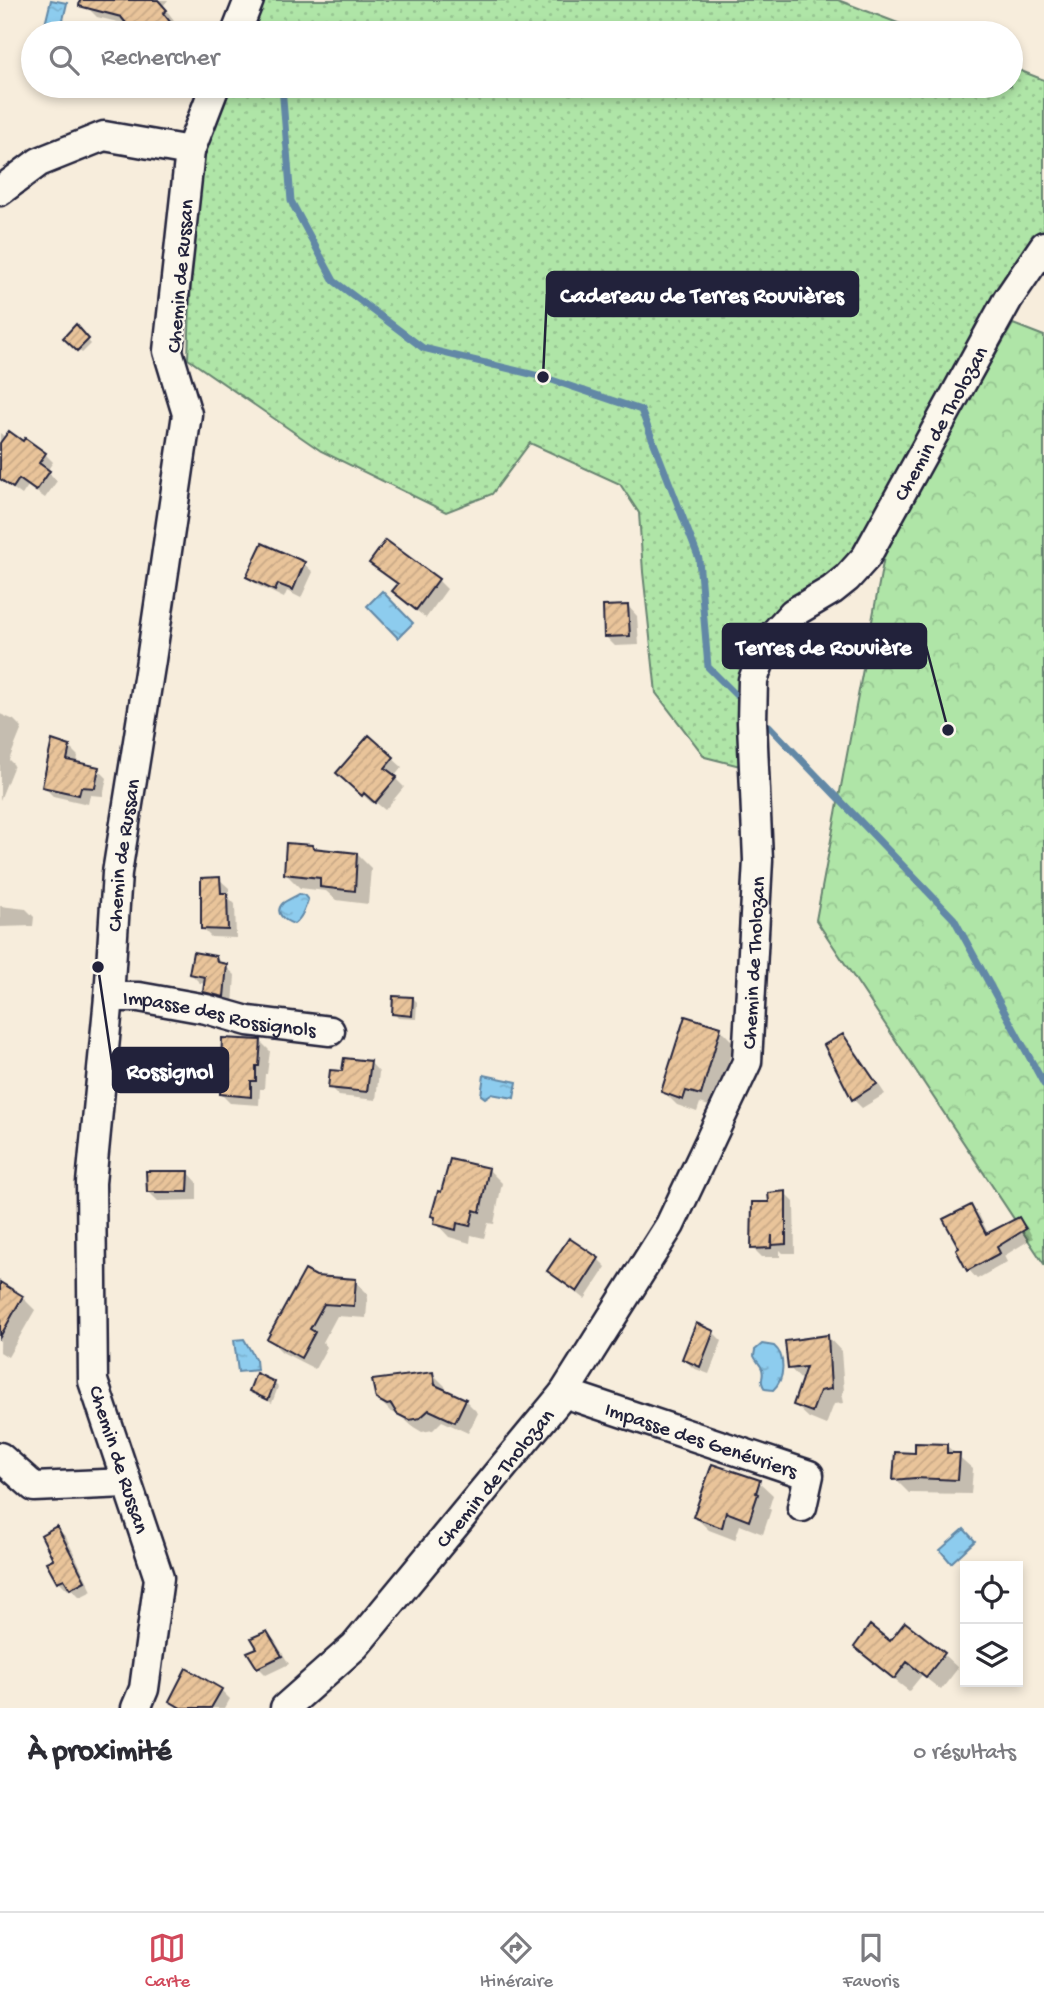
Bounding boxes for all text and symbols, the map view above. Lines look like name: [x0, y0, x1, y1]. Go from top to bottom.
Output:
search box: [21, 21, 1023, 98]
icon: search: [45, 41, 83, 79]
text: Rechercher: [101, 44, 219, 75]
street label: Chemin de Russan: [163, 198, 202, 354]
callout: Cadereau de Terres Rouvières: [547, 272, 858, 316]
text: Cadereau de Terres Rouvières: [560, 284, 845, 311]
street label: Chemin de Tholozan: [890, 343, 996, 506]
callout: Terres de Rouvière: [723, 624, 926, 668]
text: Terres de Rouvière: [734, 636, 913, 663]
street label: Chemin de Russan: [104, 777, 148, 932]
street label: Chemin de Tholozan: [739, 876, 773, 1050]
street label: Impasse des Rossignols: [123, 988, 318, 1045]
callout: Rossignol: [113, 1048, 228, 1092]
text: Rossignol: [126, 1060, 213, 1087]
street label: Chemin de Russan: [81, 1383, 152, 1537]
street label: Impasse des Genévriers: [601, 1399, 801, 1487]
street label: Chemin de Tholozan: [432, 1405, 562, 1554]
map controls: [960, 1561, 1023, 1687]
button: locate: [960, 1561, 1023, 1624]
button: layers: [960, 1624, 1023, 1687]
text: À proximité: [28, 1736, 172, 1771]
text: 0 résultats: [913, 1740, 1016, 1767]
tab: Carte: [145, 1929, 190, 1994]
tab: Itinéraire: [480, 1929, 553, 1994]
tab: Favoris: [843, 1929, 899, 1994]

